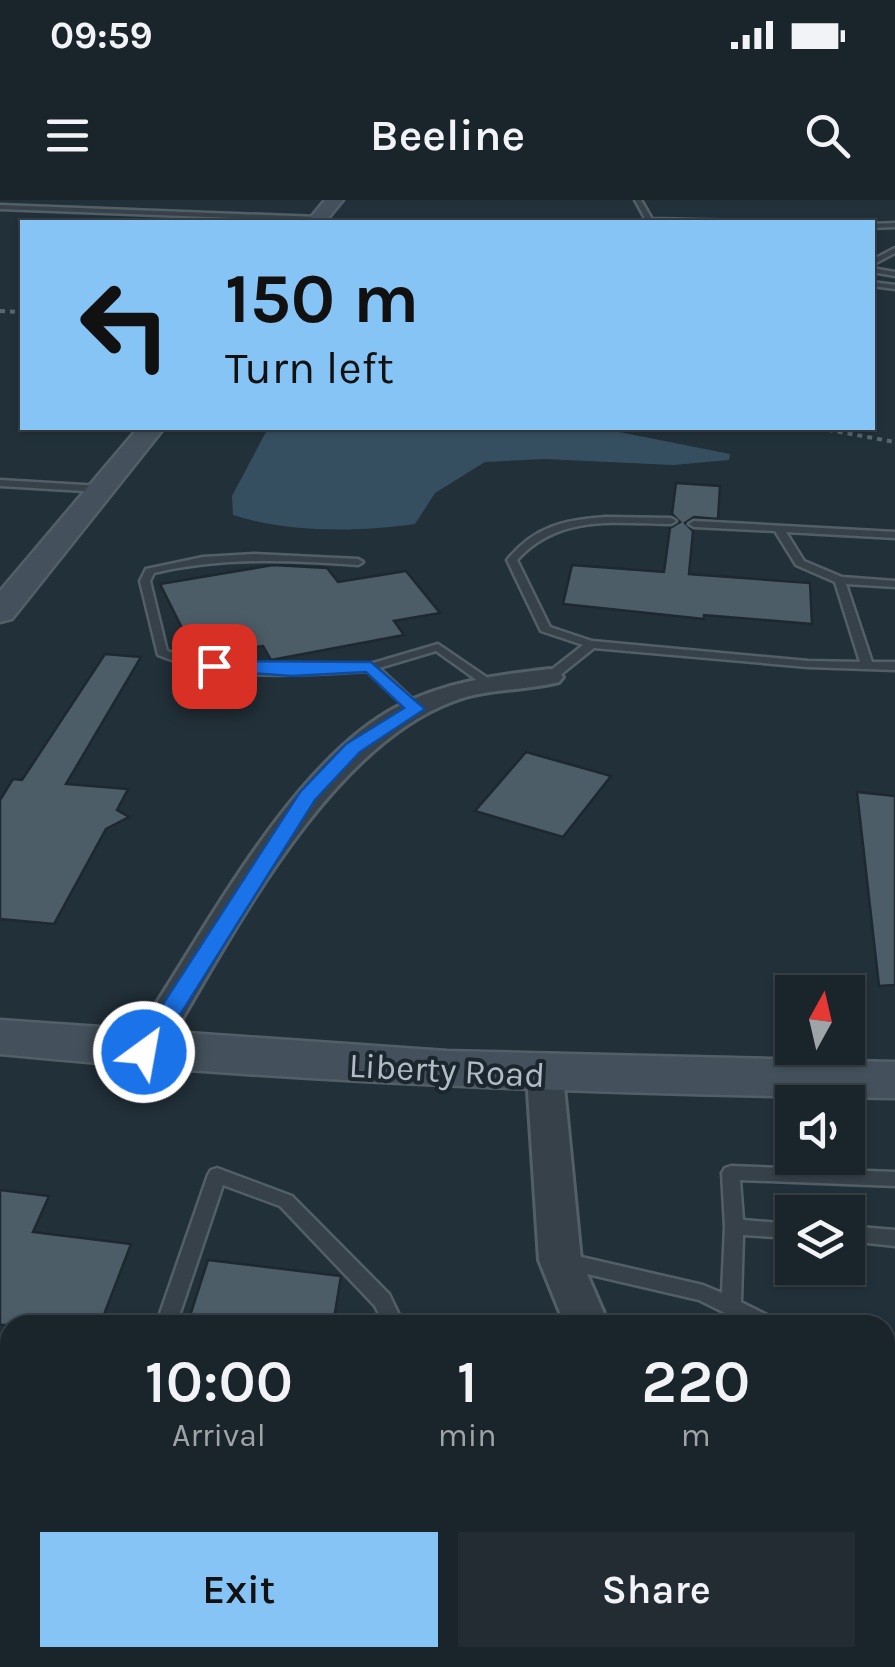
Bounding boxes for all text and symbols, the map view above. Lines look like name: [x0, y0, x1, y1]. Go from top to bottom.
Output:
text: 09:59: [50, 13, 153, 58]
icon: menu: [40, 108, 95, 163]
icon: search: [800, 108, 855, 163]
text: Beeline: [370, 109, 525, 161]
text: 150 m: [225, 258, 419, 340]
icon: left: [60, 260, 190, 390]
text: Turn left: [225, 342, 394, 394]
pin: [172, 624, 257, 709]
icon: arrive: [187, 639, 242, 694]
north arrow: [775, 975, 865, 1065]
map controls: [775, 975, 865, 1285]
position arrow: [92, 1000, 196, 1104]
street label: Liberty Road: [348, 1045, 546, 1096]
button: sound: [775, 1085, 865, 1175]
button: layers: [775, 1195, 865, 1285]
text: 10:00: [145, 1347, 293, 1417]
text: 1: [457, 1347, 478, 1417]
text: 220: [641, 1347, 750, 1417]
text: Arrival: [172, 1417, 266, 1454]
text: min: [438, 1417, 497, 1454]
text: m: [681, 1417, 711, 1454]
button: Exit: [40, 1532, 438, 1647]
button: Share: [458, 1532, 855, 1647]

